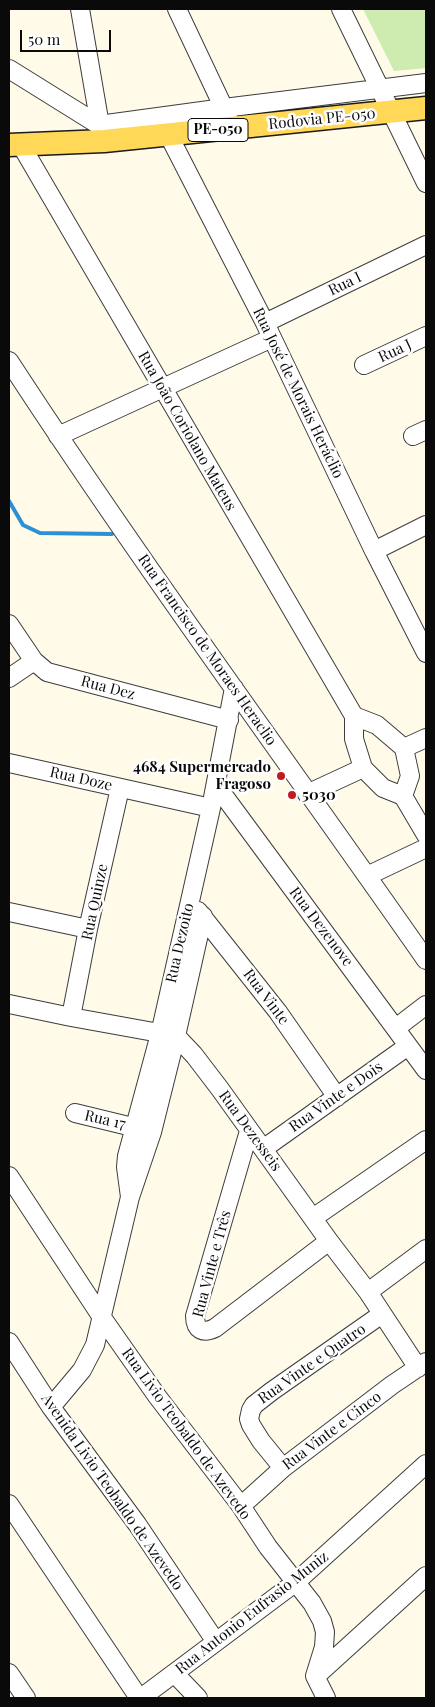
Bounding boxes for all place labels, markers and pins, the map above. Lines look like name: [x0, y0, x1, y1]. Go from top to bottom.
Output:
place label: 4684 Supermercado Fragoso: [133, 758, 271, 793]
marker: 4684 Supermercado Fragoso: [275, 770, 287, 782]
place label: 5030: [302, 786, 336, 804]
marker: 5030: [286, 789, 298, 801]

